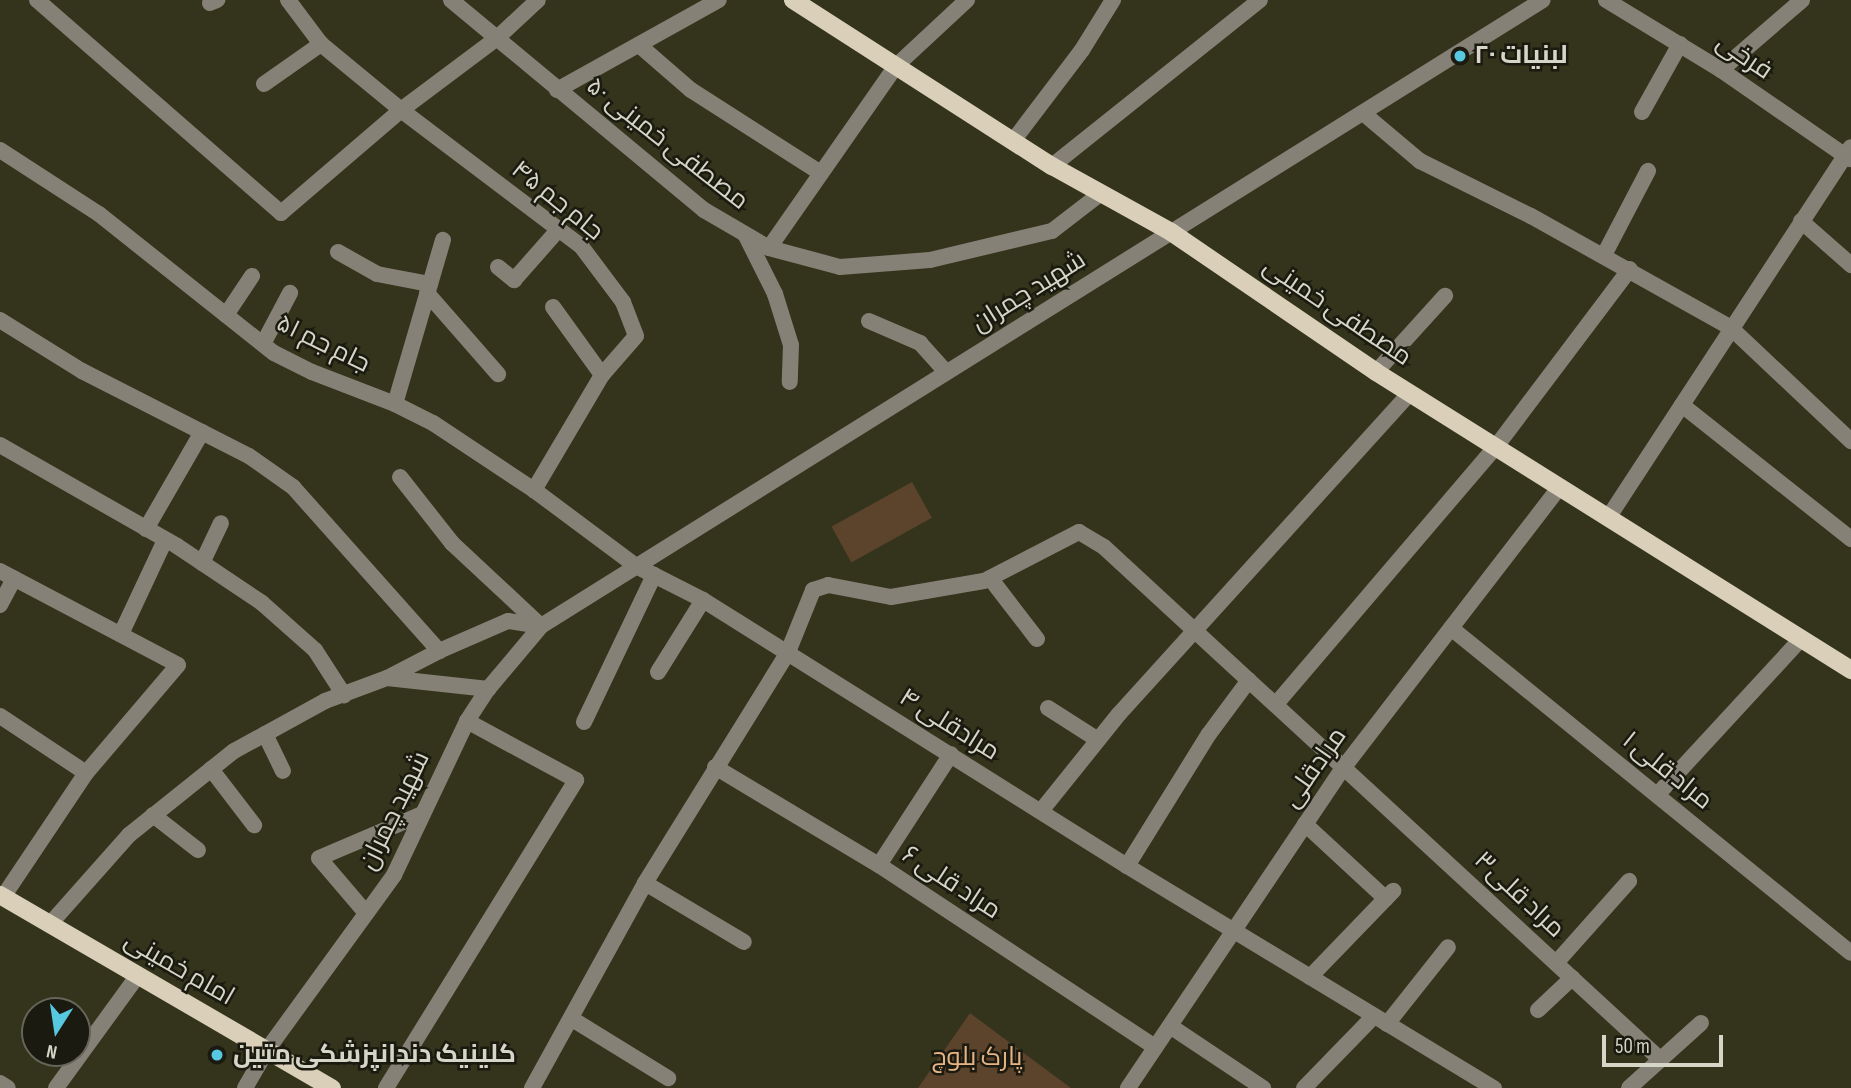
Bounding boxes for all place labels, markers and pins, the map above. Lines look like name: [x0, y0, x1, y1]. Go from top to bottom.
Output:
place label: لبنیات ۲۰: [1474, 40, 1568, 72]
marker: لبنیات ۲۰: [1452, 48, 1468, 64]
place label: کلینیک دندانپزشکی متین: [233, 1039, 516, 1071]
marker: کلینیک دندانپزشکی متین: [207, 1045, 227, 1065]

